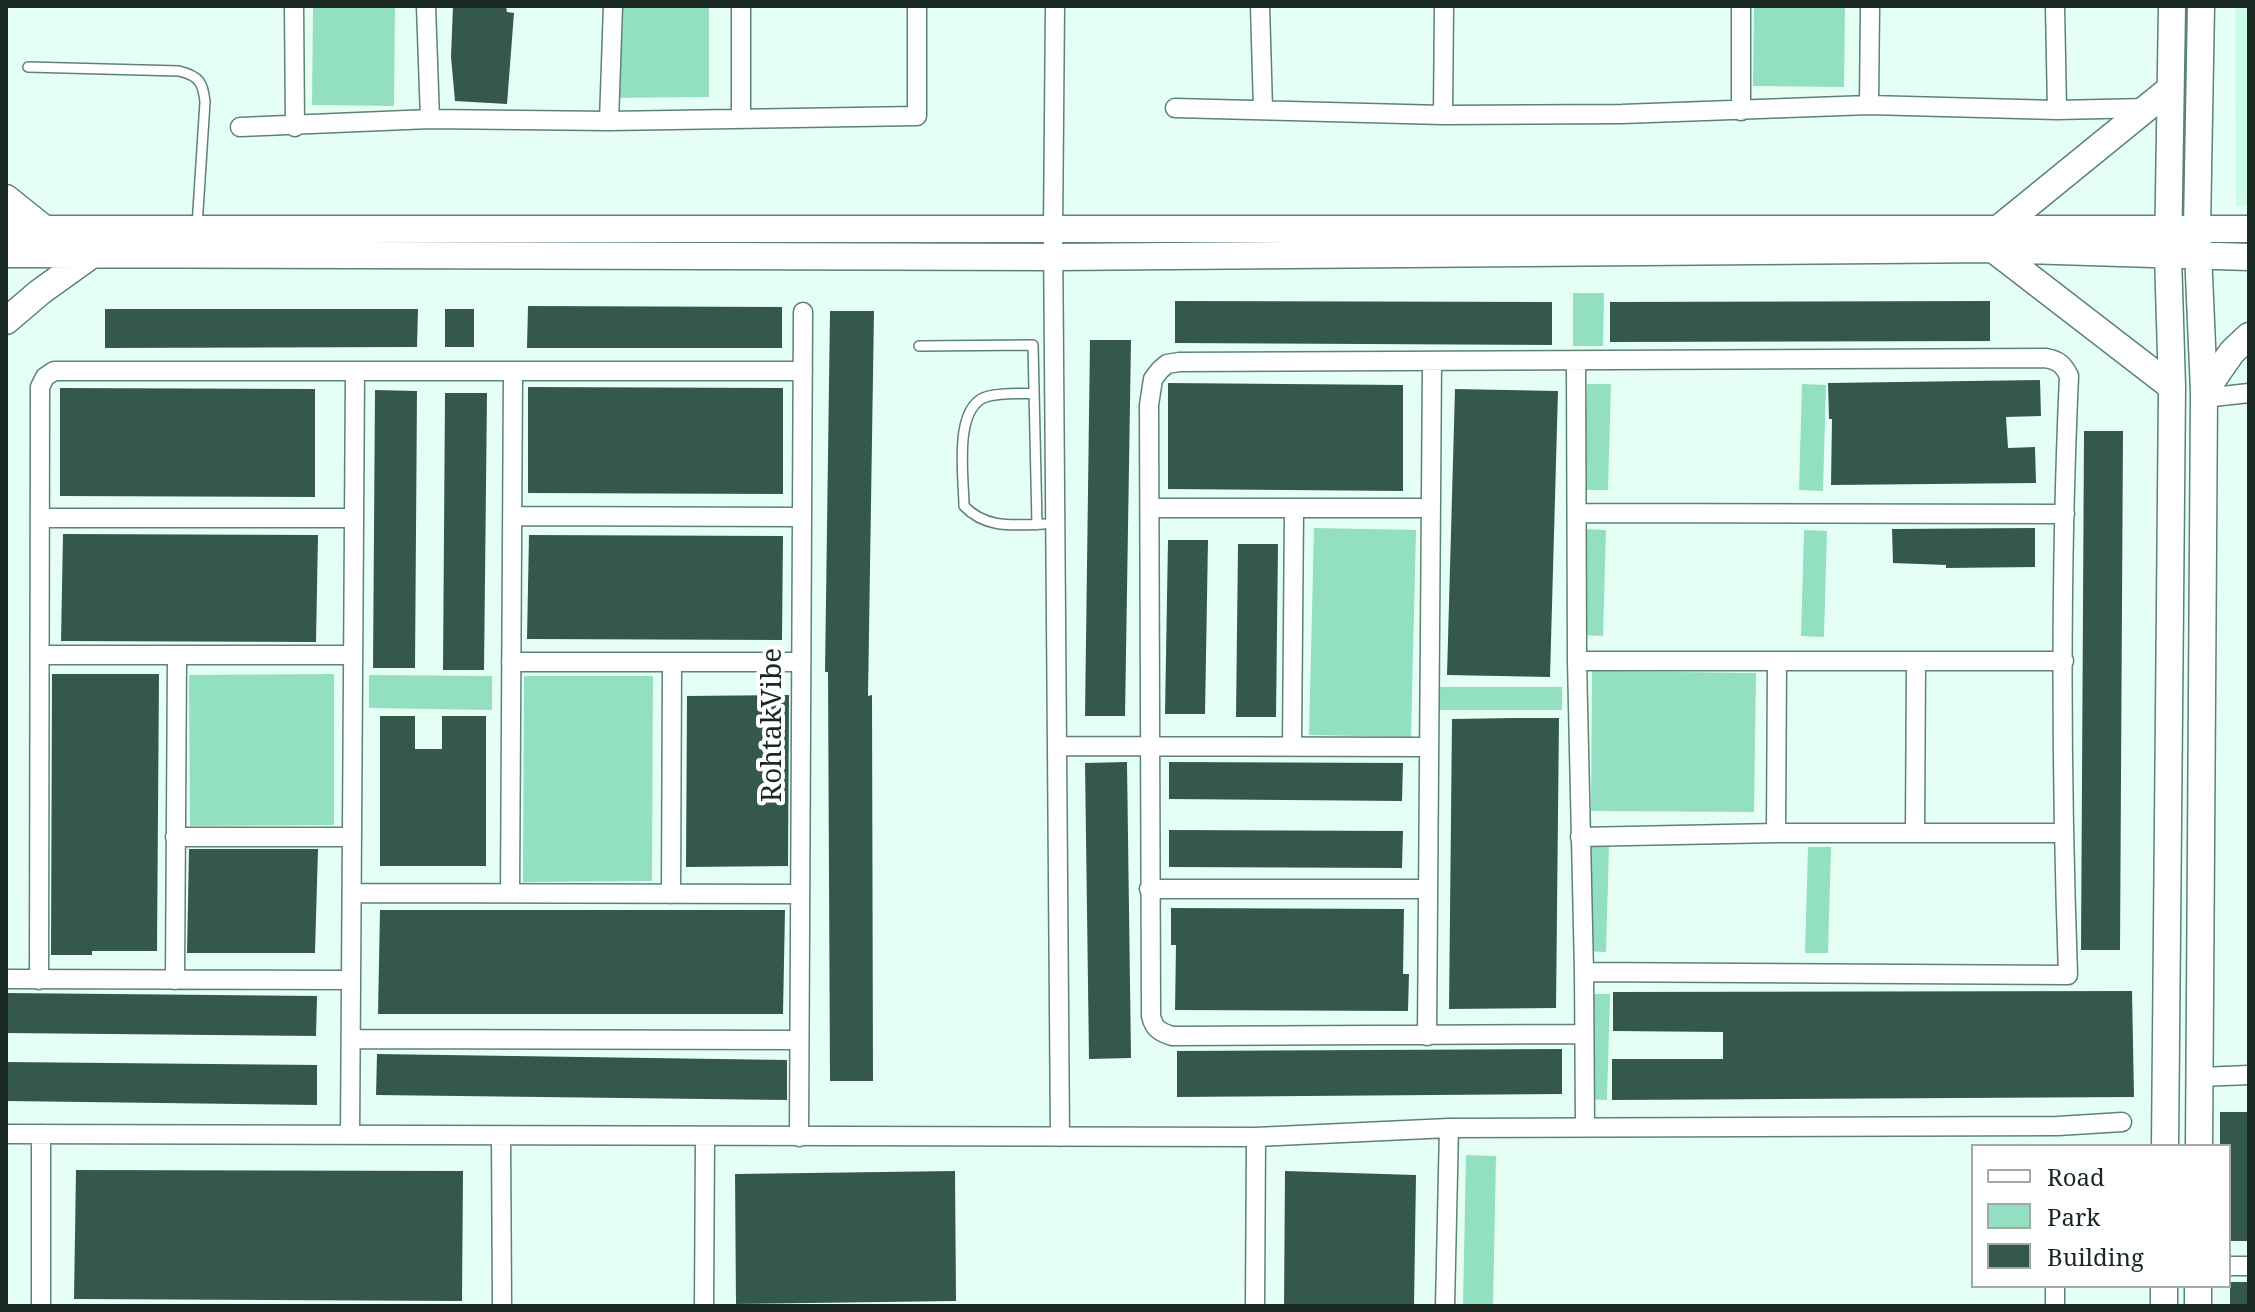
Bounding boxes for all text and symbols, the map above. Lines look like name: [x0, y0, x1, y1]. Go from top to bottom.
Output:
street label: RohtakVibe: [756, 648, 790, 802]
legend: [1971, 1144, 2231, 1288]
text: Road: [2047, 1160, 2105, 1193]
text: Park: [2047, 1200, 2100, 1233]
text: Building: [2047, 1240, 2144, 1273]

